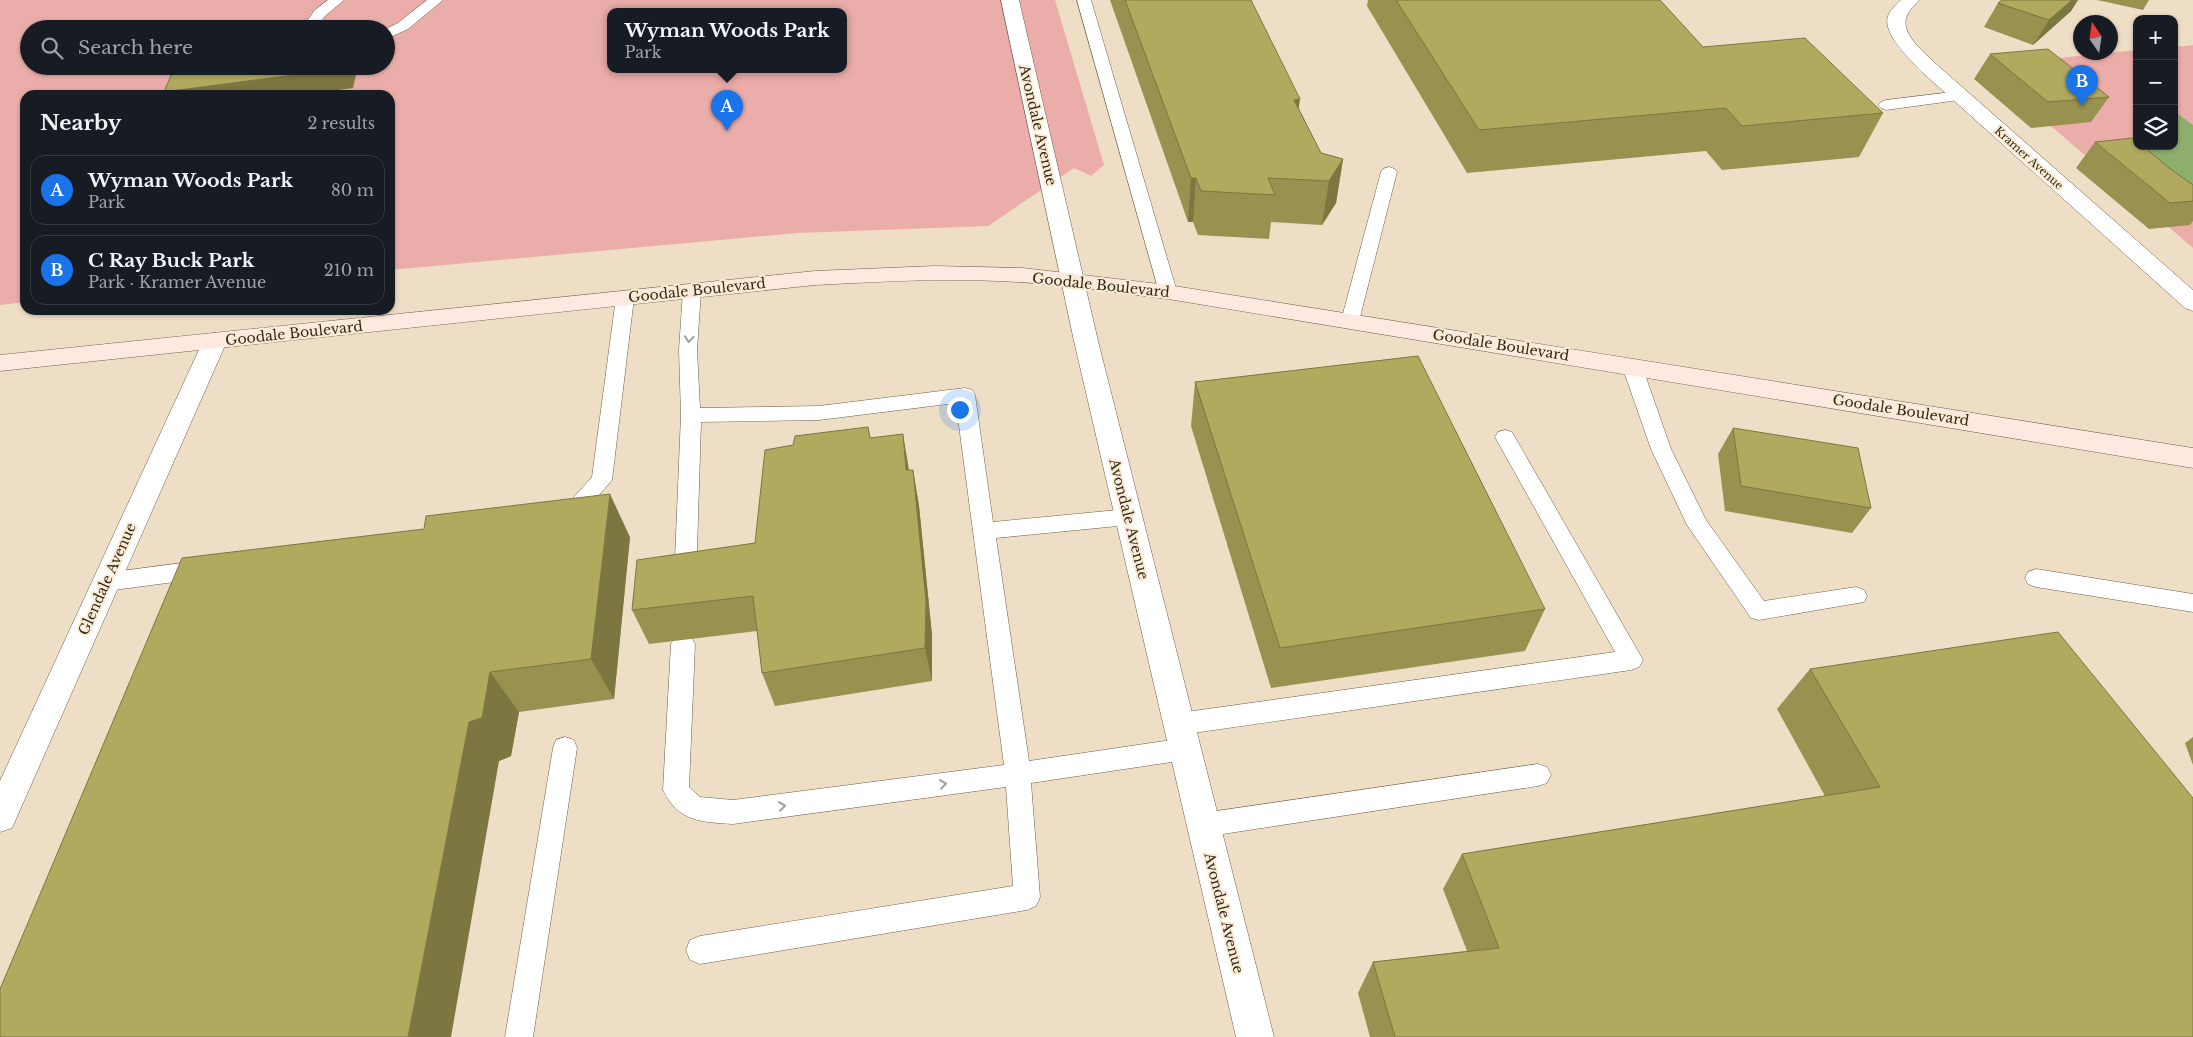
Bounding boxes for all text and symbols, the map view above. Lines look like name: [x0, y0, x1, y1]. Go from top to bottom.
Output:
popup: [607, 8, 847, 73]
north arrow: [2073, 15, 2118, 60]
map controls: [2133, 15, 2178, 150]
button: +: [2133, 15, 2178, 60]
text: Wyman Woods Park: [624, 19, 830, 42]
search box: [20, 20, 395, 75]
icon: search: [38, 34, 66, 62]
text: Search here: [78, 36, 193, 59]
text: Park: [624, 42, 662, 62]
button: −: [2133, 60, 2178, 105]
street label: Avondale Avenue: [1015, 62, 1061, 187]
pin: B: [2066, 65, 2098, 106]
pin: A: [711, 90, 743, 131]
button: layers: [2133, 105, 2178, 150]
text: Nearby: [40, 110, 121, 136]
text: 2 results: [307, 113, 375, 133]
street label: Kramer Avenue: [1992, 123, 2066, 193]
text: Wyman Woods Park: [88, 169, 293, 192]
text: A: [51, 180, 63, 200]
text: 80 m: [331, 180, 374, 200]
text: Park: [88, 192, 125, 212]
text: C Ray Buck Park: [88, 249, 254, 272]
text: B: [51, 260, 63, 280]
text: 210 m: [324, 260, 374, 280]
street label: Goodale Boulevard: [1031, 269, 1171, 301]
text: Park · Kramer Avenue: [88, 272, 266, 292]
street label: Goodale Boulevard: [627, 274, 767, 306]
street label: Goodale Boulevard: [224, 317, 364, 349]
street label: Goodale Boulevard: [1431, 325, 1571, 365]
one-way arrow: [684, 335, 695, 343]
street label: Goodale Boulevard: [1831, 390, 1971, 430]
your location: [947, 397, 973, 423]
street label: Avondale Avenue: [1105, 456, 1153, 581]
street label: Glendale Avenue: [74, 520, 140, 638]
one-way arrow: [939, 780, 947, 790]
one-way arrow: [778, 801, 786, 812]
street label: Avondale Avenue: [1200, 850, 1248, 975]

